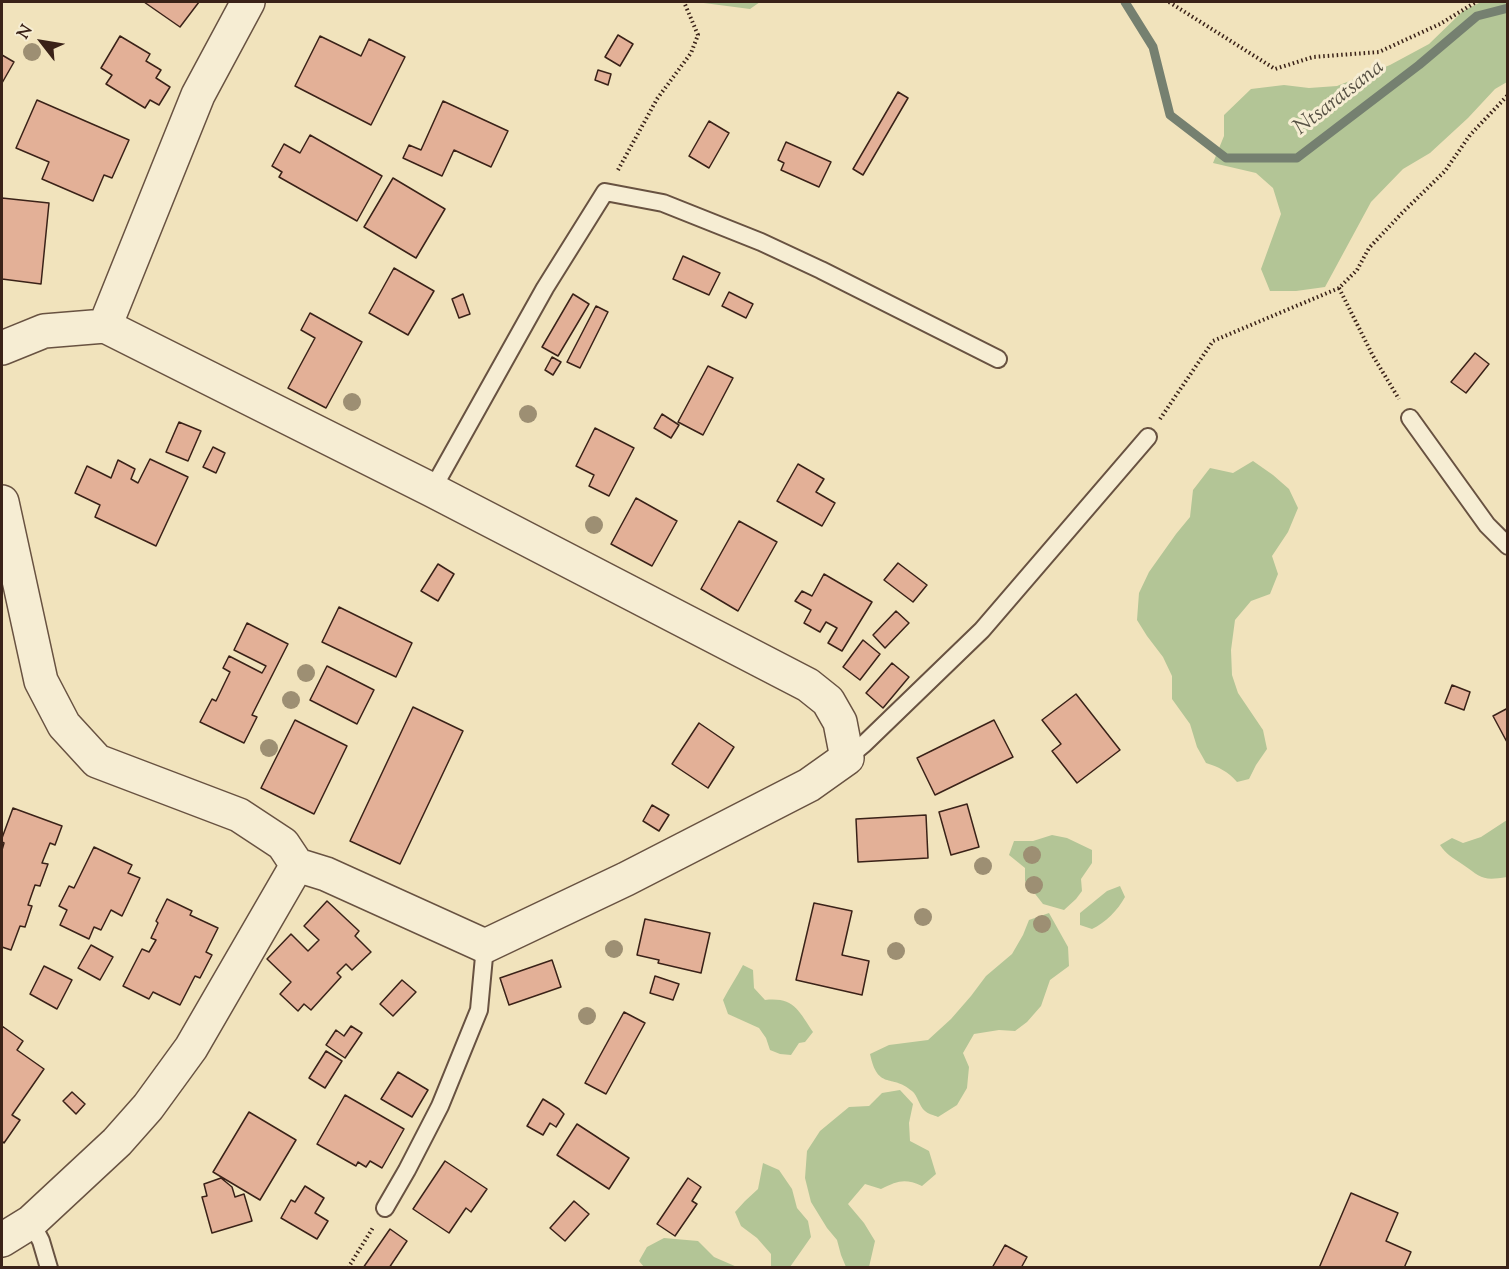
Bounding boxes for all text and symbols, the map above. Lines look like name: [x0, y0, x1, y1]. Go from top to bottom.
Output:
north arrow: [12, 12, 72, 72]
text: N: [13, 21, 39, 44]
water label: Ntsaratsana: [1289, 55, 1391, 143]

